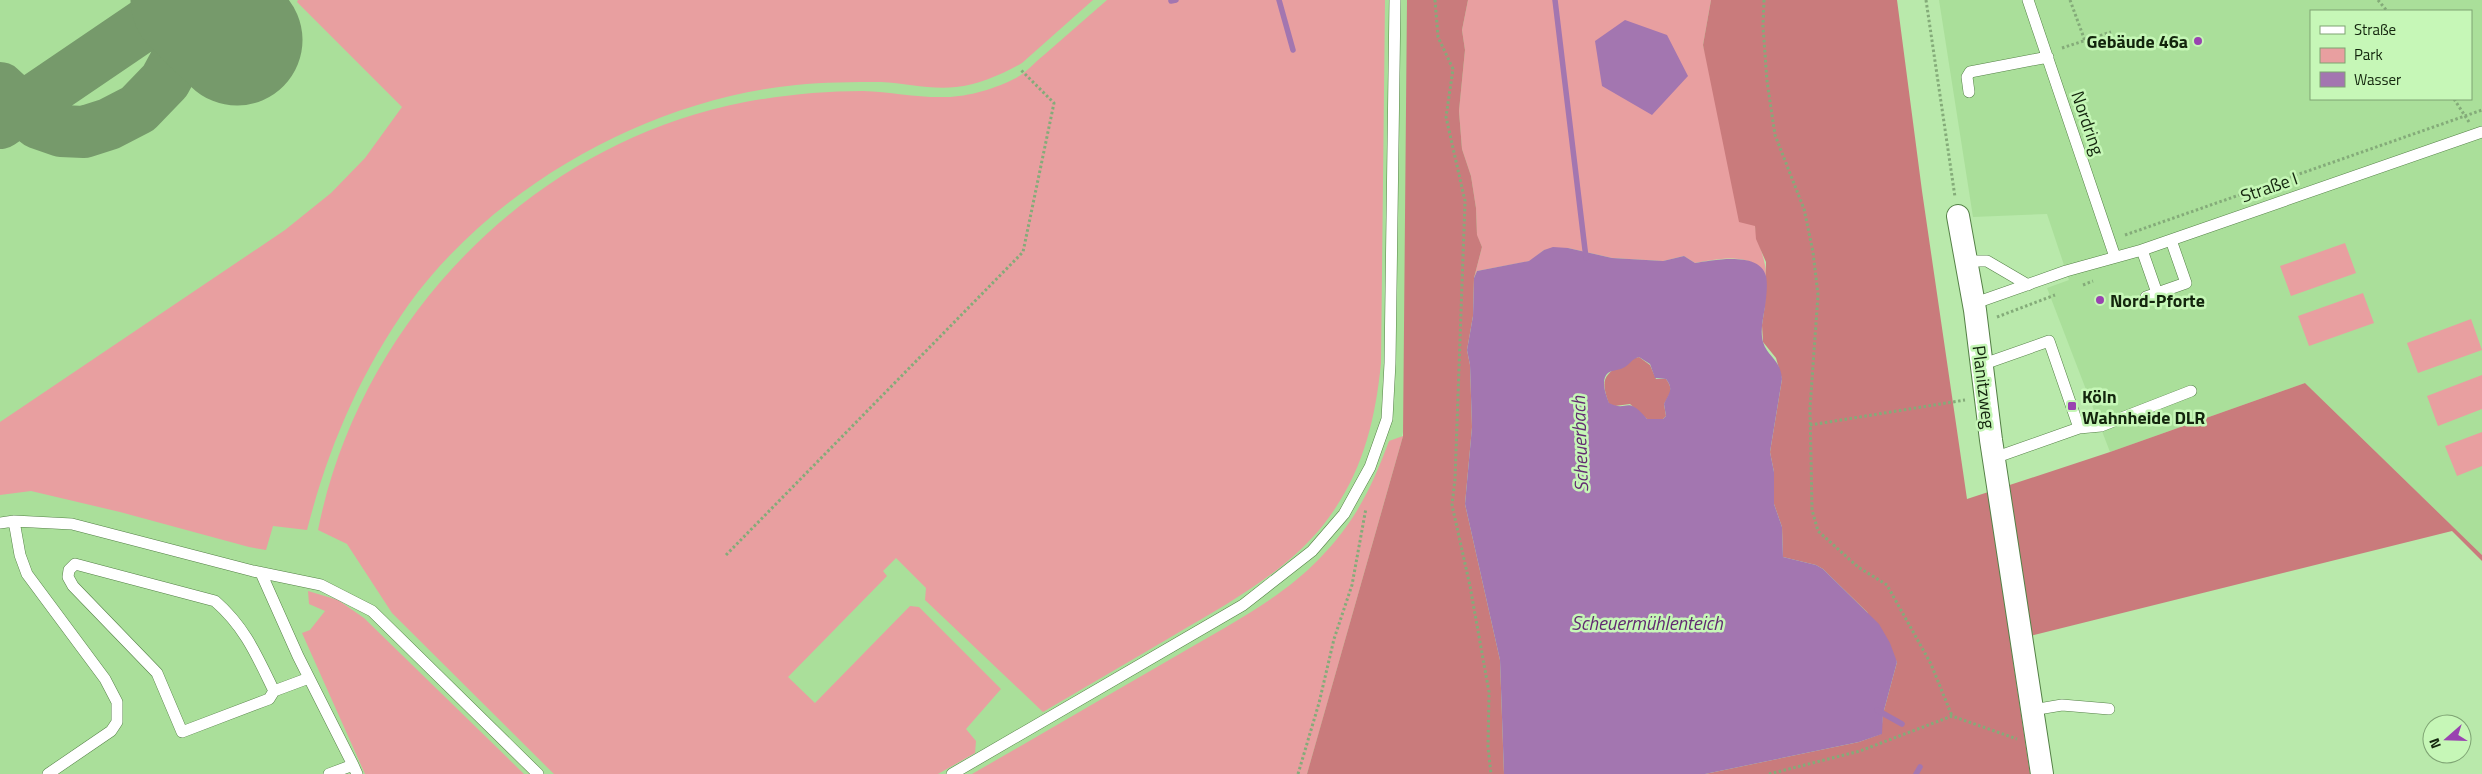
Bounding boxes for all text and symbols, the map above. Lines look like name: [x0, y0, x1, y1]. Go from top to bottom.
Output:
legend: [2310, 10, 2472, 100]
text: Straße: [2354, 18, 2396, 41]
place label: Gebäude 46a: [2086, 28, 2188, 55]
marker: Gebäude 46a: [2192, 35, 2204, 47]
text: Park: [2354, 43, 2383, 66]
text: Wasser: [2354, 68, 2401, 91]
street label: Nordring: [2064, 87, 2112, 159]
street label: Straße I: [2237, 165, 2301, 209]
place label: Nord-Pforte: [2110, 287, 2205, 314]
marker: Nord-Pforte: [2094, 294, 2106, 306]
street label: Planitzweg: [1965, 344, 2003, 430]
place label: Köln Wahnheide DLR: [2082, 383, 2206, 431]
water label: Scheuerbach: [1563, 395, 1595, 492]
marker: Köln Wahnheide DLR: [2066, 400, 2078, 412]
water label: Scheuermühlenteich: [1571, 608, 1723, 637]
north arrow: [2422, 714, 2472, 764]
text: N: [2423, 735, 2446, 752]

